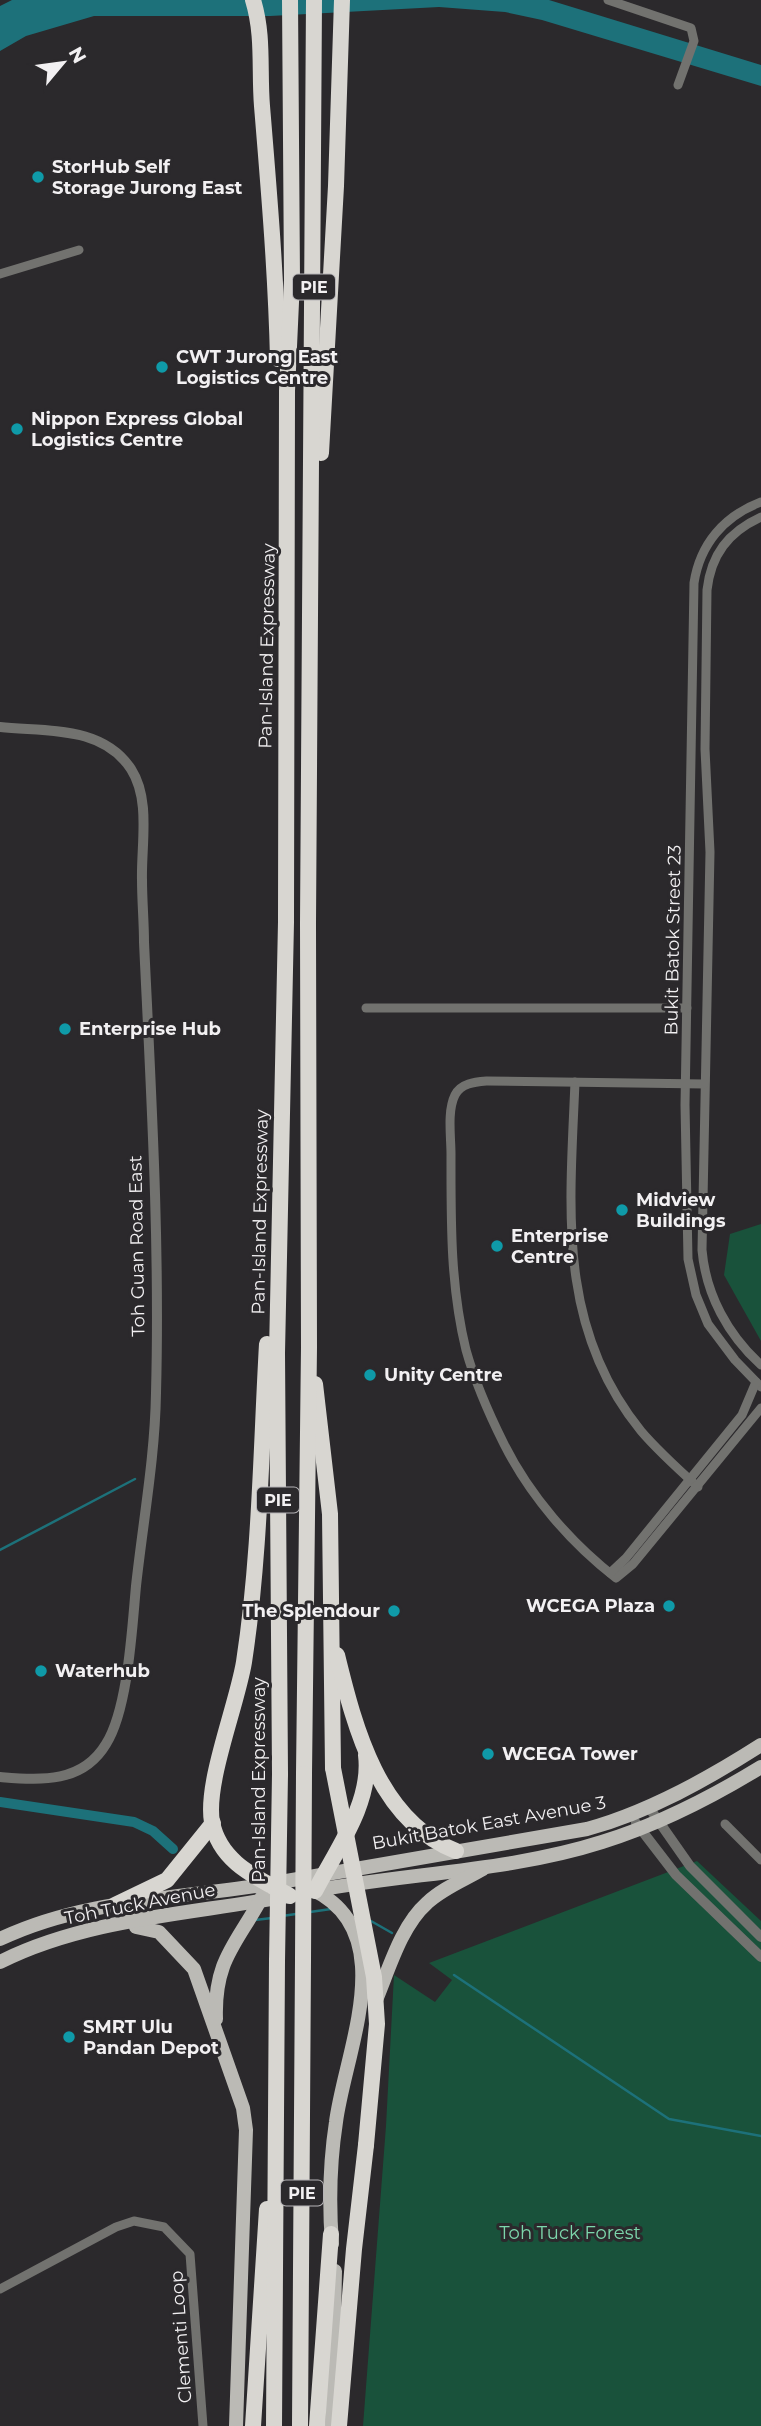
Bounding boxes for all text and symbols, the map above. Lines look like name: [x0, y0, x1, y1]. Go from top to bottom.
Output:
north arrow: [28, 28, 98, 98]
text: N: [64, 43, 91, 67]
place label: StorHub Self Storage Jurong East: [52, 156, 243, 199]
marker: StorHub Self Storage Jurong East: [30, 169, 46, 185]
road number: PIE: [293, 274, 335, 300]
place label: CWT Jurong East Logistics Centre: [176, 346, 338, 389]
marker: CWT Jurong East Logistics Centre: [154, 359, 170, 375]
place label: Nippon Express Global Logistics Centre: [31, 408, 243, 451]
marker: Nippon Express Global Logistics Centre: [9, 421, 25, 437]
street label: Pan-Island Expressway: [254, 543, 280, 749]
street label: Bukit Batok Street 23: [660, 845, 686, 1035]
place label: Enterprise Hub: [79, 1018, 221, 1040]
marker: Enterprise Hub: [57, 1021, 73, 1037]
street label: Pan-Island Expressway: [247, 1109, 273, 1315]
street label: Toh Guan Road East: [124, 1155, 150, 1337]
place label: Midview Buildings: [636, 1189, 726, 1232]
marker: Midview Buildings: [614, 1202, 630, 1218]
place label: Enterprise Centre: [511, 1225, 609, 1268]
marker: Enterprise Centre: [489, 1238, 505, 1254]
place label: Unity Centre: [384, 1364, 503, 1386]
marker: Unity Centre: [362, 1367, 378, 1383]
road number: PIE: [257, 1488, 299, 1512]
place label: WCEGA Plaza: [526, 1595, 655, 1617]
marker: WCEGA Plaza: [661, 1598, 677, 1614]
place label: The Splendour: [242, 1600, 380, 1622]
marker: The Splendour: [386, 1603, 402, 1619]
place label: Waterhub: [55, 1660, 150, 1682]
marker: Waterhub: [33, 1663, 49, 1679]
street label: Pan-Island Expressway: [248, 1677, 270, 1883]
place label: WCEGA Tower: [502, 1743, 638, 1765]
marker: WCEGA Tower: [480, 1746, 496, 1762]
street label: Bukit Batok East Avenue 3: [370, 1792, 608, 1854]
street label: Toh Tuck Avenue: [63, 1879, 217, 1929]
place label: SMRT Ulu Pandan Depot: [83, 2016, 219, 2059]
marker: SMRT Ulu Pandan Depot: [61, 2029, 77, 2045]
road number: PIE: [281, 2180, 323, 2206]
park label: Toh Tuck Forest: [499, 2222, 641, 2244]
street label: Clementi Loop: [165, 2270, 197, 2404]

